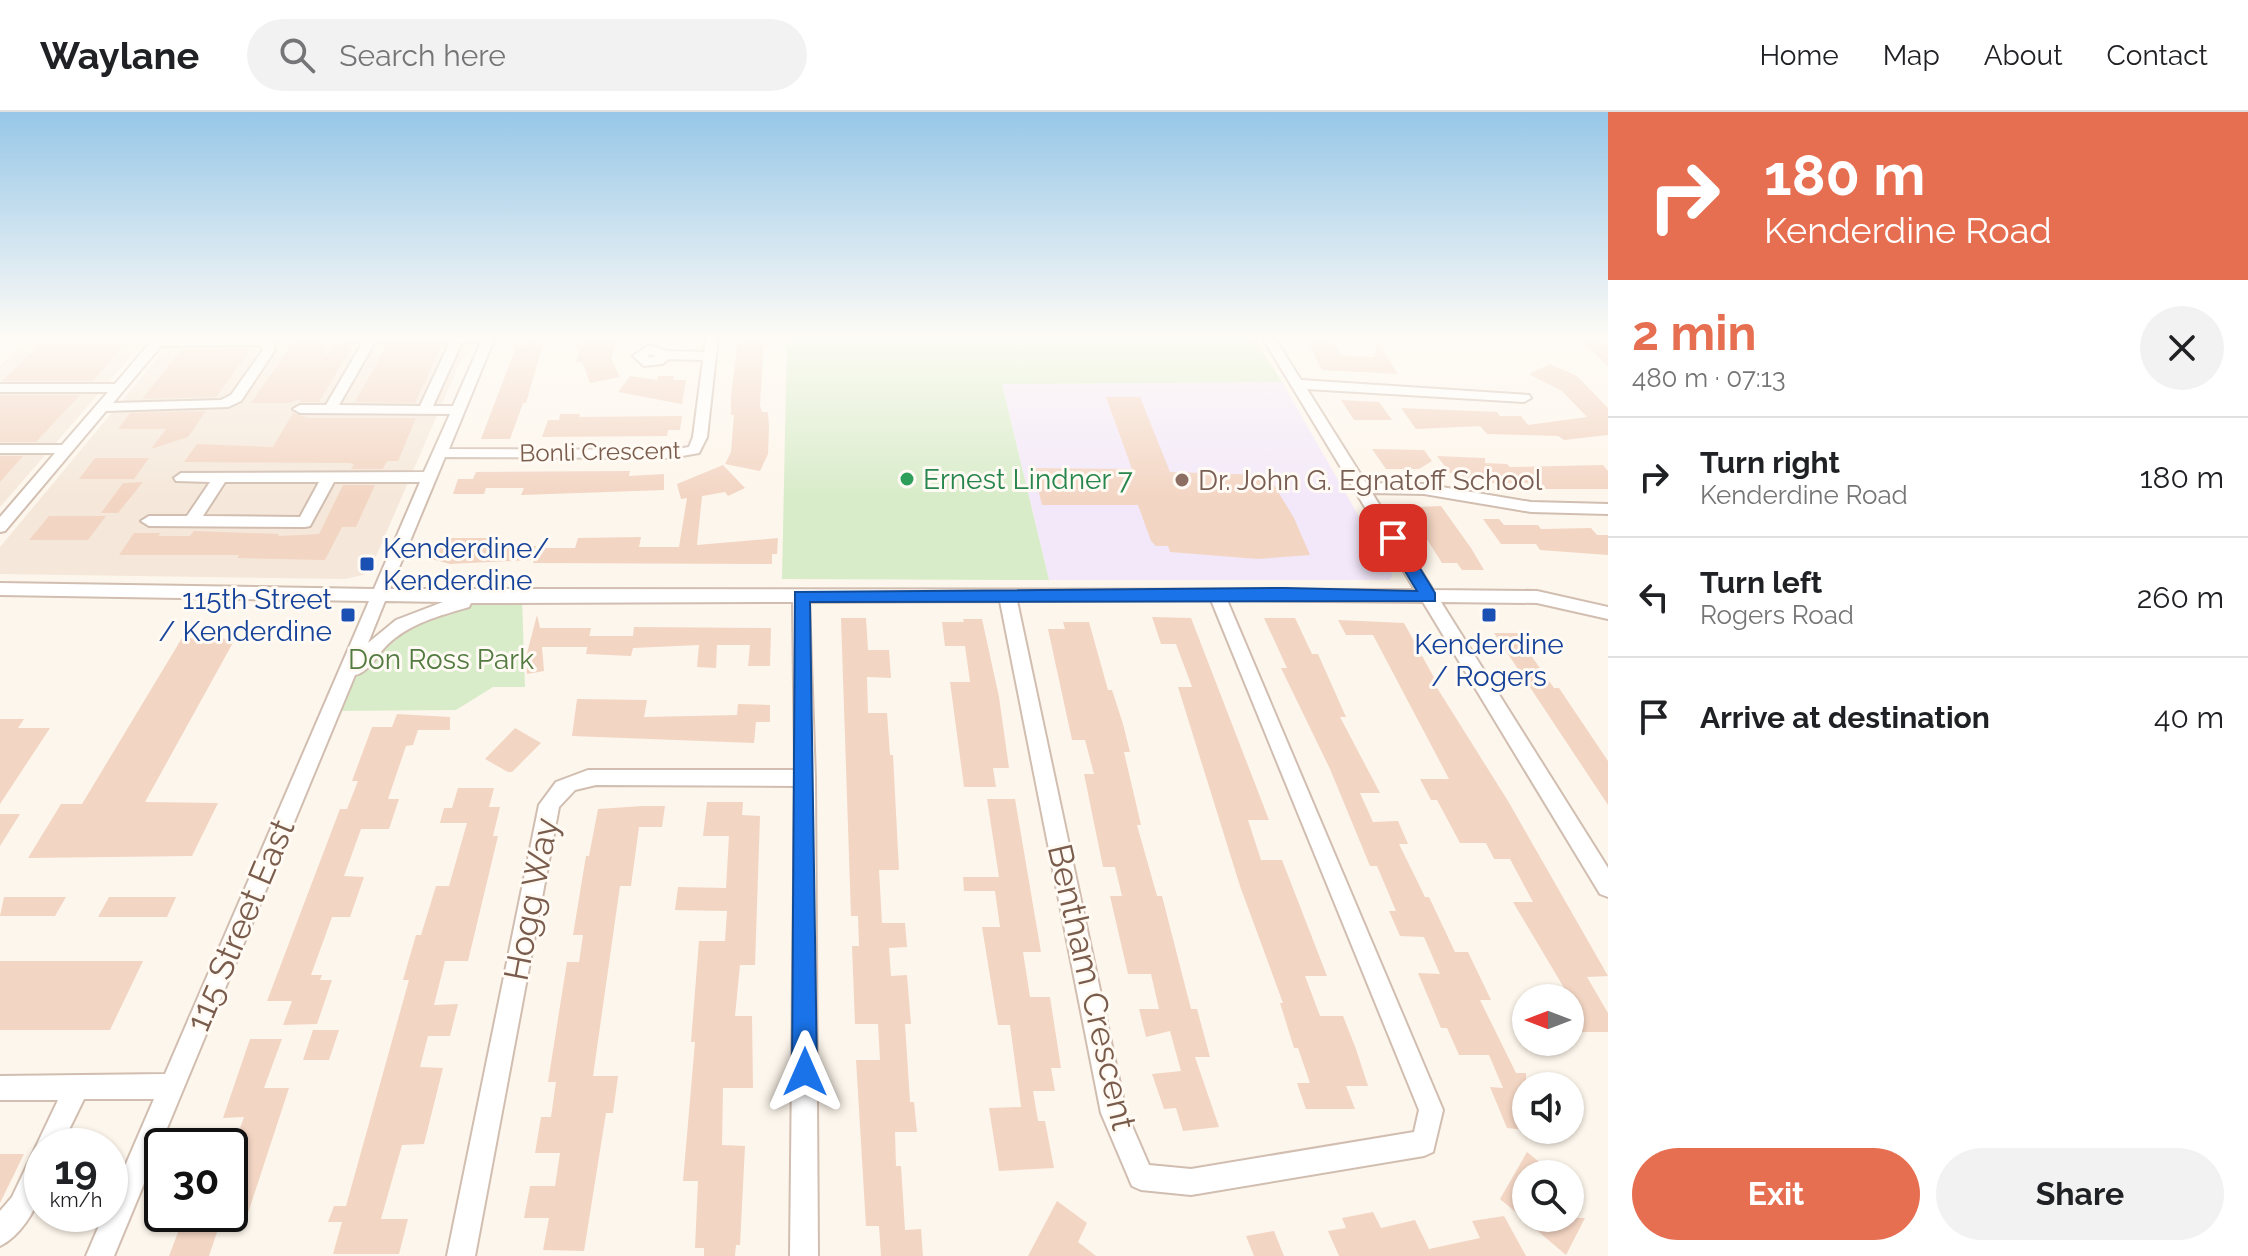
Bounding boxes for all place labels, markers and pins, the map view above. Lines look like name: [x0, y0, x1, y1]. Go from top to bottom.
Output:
place label: Ernest Lindner 7: [923, 463, 1133, 496]
place label: Dr. John G. Egnatoff School: [1198, 464, 1543, 497]
marker: Ernest Lindner 7: [898, 470, 916, 488]
marker: Dr. John G. Egnatoff School: [1173, 471, 1191, 489]
pin: [1359, 504, 1427, 572]
place label: Kenderdine/ Kenderdine: [383, 532, 549, 597]
marker: Kenderdine/ Kenderdine: [358, 555, 376, 573]
place label: 115th Street / Kenderdine: [158, 583, 333, 648]
marker: 115th Street / Kenderdine: [339, 606, 357, 624]
marker: Kenderdine / Rogers: [1480, 606, 1498, 624]
place label: Kenderdine / Rogers: [1414, 628, 1564, 693]

